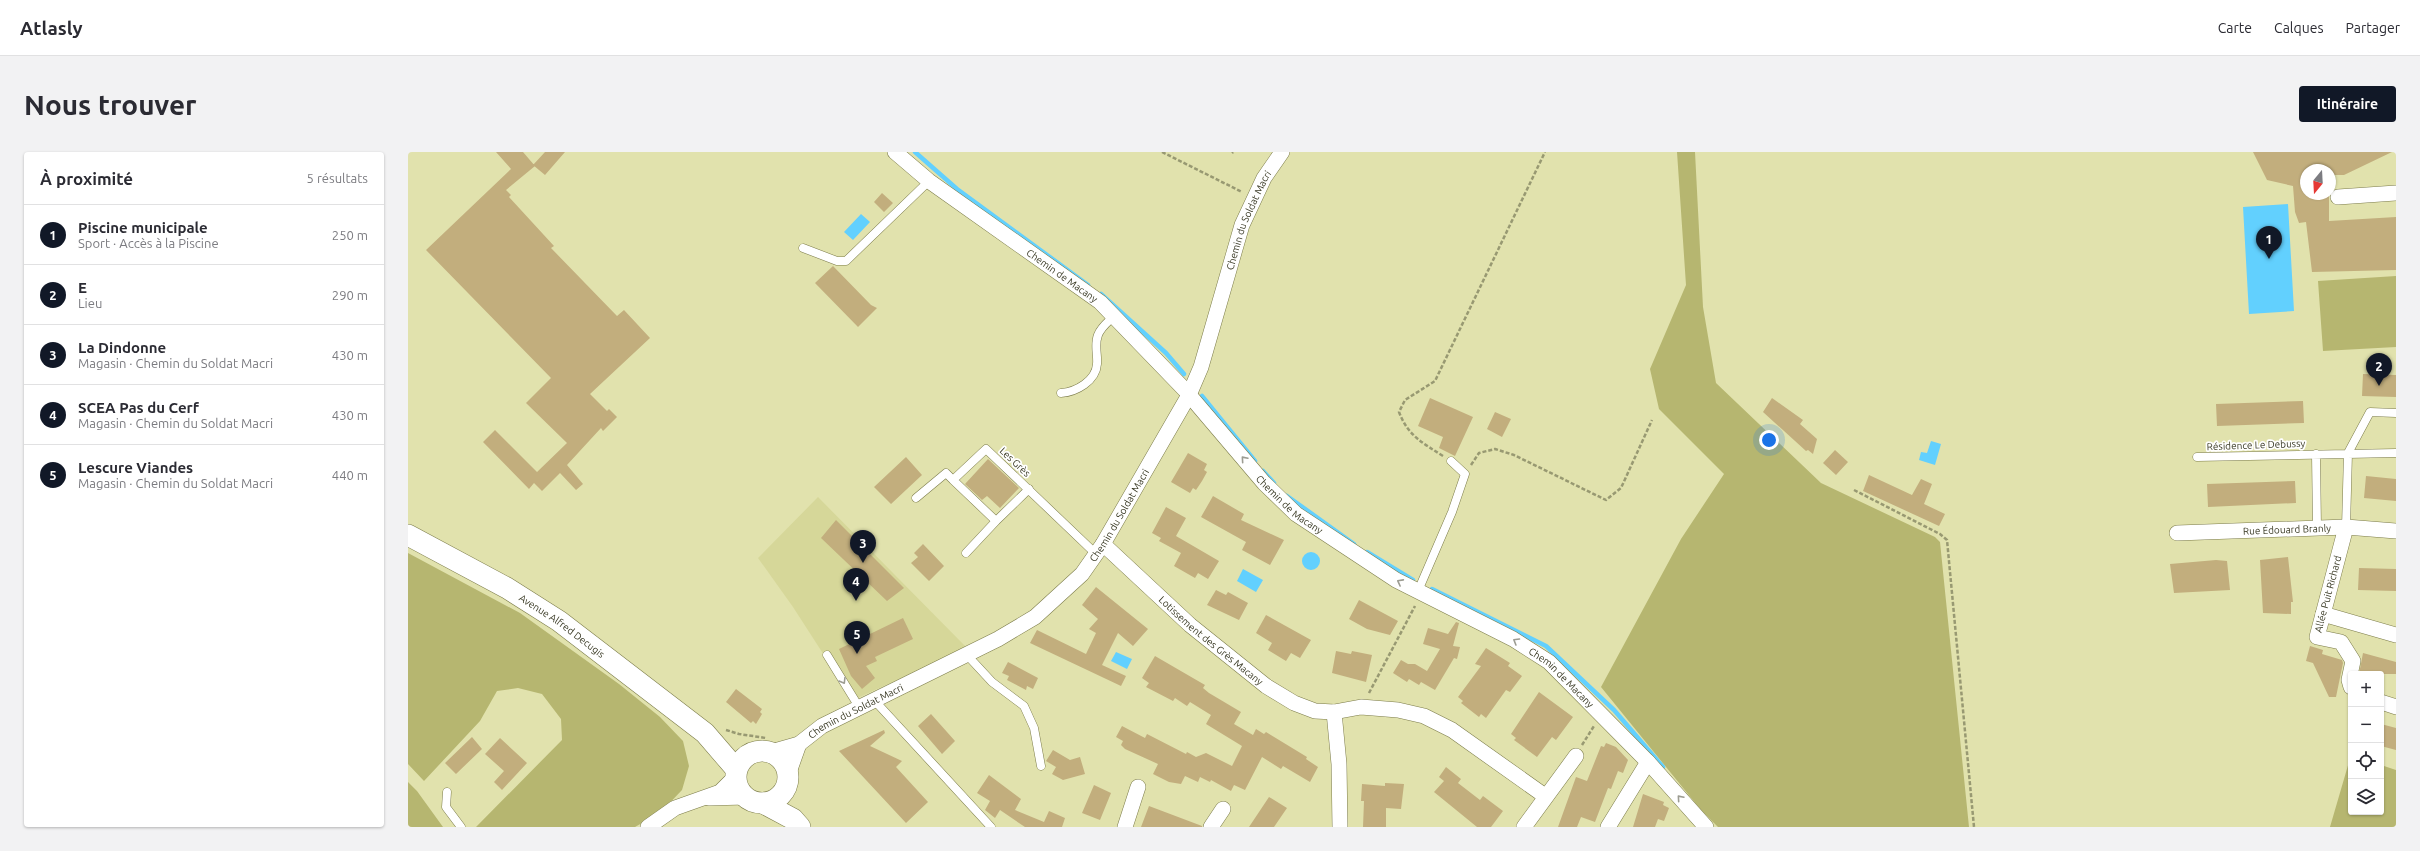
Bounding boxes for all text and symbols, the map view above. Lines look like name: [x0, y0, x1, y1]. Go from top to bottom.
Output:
text: Atlasly: [20, 17, 83, 39]
text: Carte: [2218, 20, 2252, 36]
text: Calques: [2274, 20, 2323, 36]
text: Partager: [2345, 20, 2400, 36]
button: Itinéraire: [2299, 86, 2396, 122]
text: Nous trouver: [24, 89, 197, 120]
north arrow: [2300, 164, 2336, 200]
street label: Chemin du Soldat Macri: [1224, 168, 1273, 271]
text: À proximité: [40, 169, 133, 188]
text: 5 résultats: [307, 171, 368, 185]
text: Piscine municipale: [78, 219, 208, 236]
pin: 1: [2256, 226, 2282, 259]
text: 1: [49, 228, 57, 242]
text: 250 m: [332, 228, 368, 242]
text: Sport · Accès à la Piscine: [78, 236, 219, 250]
street label: Chemin de Macany: [1025, 247, 1100, 304]
text: E: [78, 279, 87, 296]
text: 2: [49, 288, 57, 302]
text: 290 m: [332, 288, 368, 302]
text: Lieu: [78, 296, 102, 310]
text: La Dindonne: [78, 339, 166, 356]
text: 3: [49, 348, 57, 362]
text: 430 m: [332, 348, 368, 362]
pin: 2: [2366, 353, 2392, 386]
text: Magasin · Chemin du Soldat Macri: [78, 356, 273, 370]
text: SCEA Pas du Cerf: [78, 399, 199, 416]
text: 4: [49, 408, 57, 422]
text: 430 m: [332, 408, 368, 422]
text: Magasin · Chemin du Soldat Macri: [78, 416, 273, 430]
your location: [1759, 430, 1779, 450]
street label: Résidence Le Debussy: [2207, 438, 2306, 452]
street label: Les Grès: [998, 445, 1032, 479]
one-way arrow: [1242, 457, 1249, 464]
text: Lescure Viandes: [78, 459, 193, 476]
street label: Chemin du Soldat Macri: [1087, 467, 1151, 564]
text: 5: [49, 468, 57, 482]
text: 440 m: [332, 468, 368, 482]
street label: Chemin de Macany: [1254, 473, 1325, 536]
text: Magasin · Chemin du Soldat Macri: [78, 476, 273, 490]
street label: Rue Édouard Branly: [2243, 522, 2331, 536]
pin: 3: [850, 530, 876, 563]
street label: Allée Puit Richard: [2312, 554, 2344, 634]
pin: 4: [843, 568, 869, 601]
one-way arrow: [1397, 579, 1404, 587]
street label: Avenue Alfred Decugis: [517, 592, 607, 660]
street label: Lotissement des Grès Macany: [1157, 594, 1266, 687]
pin: 5: [844, 621, 870, 654]
one-way arrow: [1513, 638, 1520, 646]
street label: Chemin de Macany: [1527, 645, 1596, 710]
map controls: [2348, 671, 2384, 815]
button: +: [2348, 671, 2384, 707]
one-way arrow: [839, 677, 846, 684]
street label: Chemin du Soldat Macri: [806, 681, 905, 740]
button: −: [2348, 707, 2384, 743]
button: locate: [2348, 743, 2384, 779]
button: layers: [2348, 779, 2384, 815]
one-way arrow: [1678, 795, 1685, 802]

